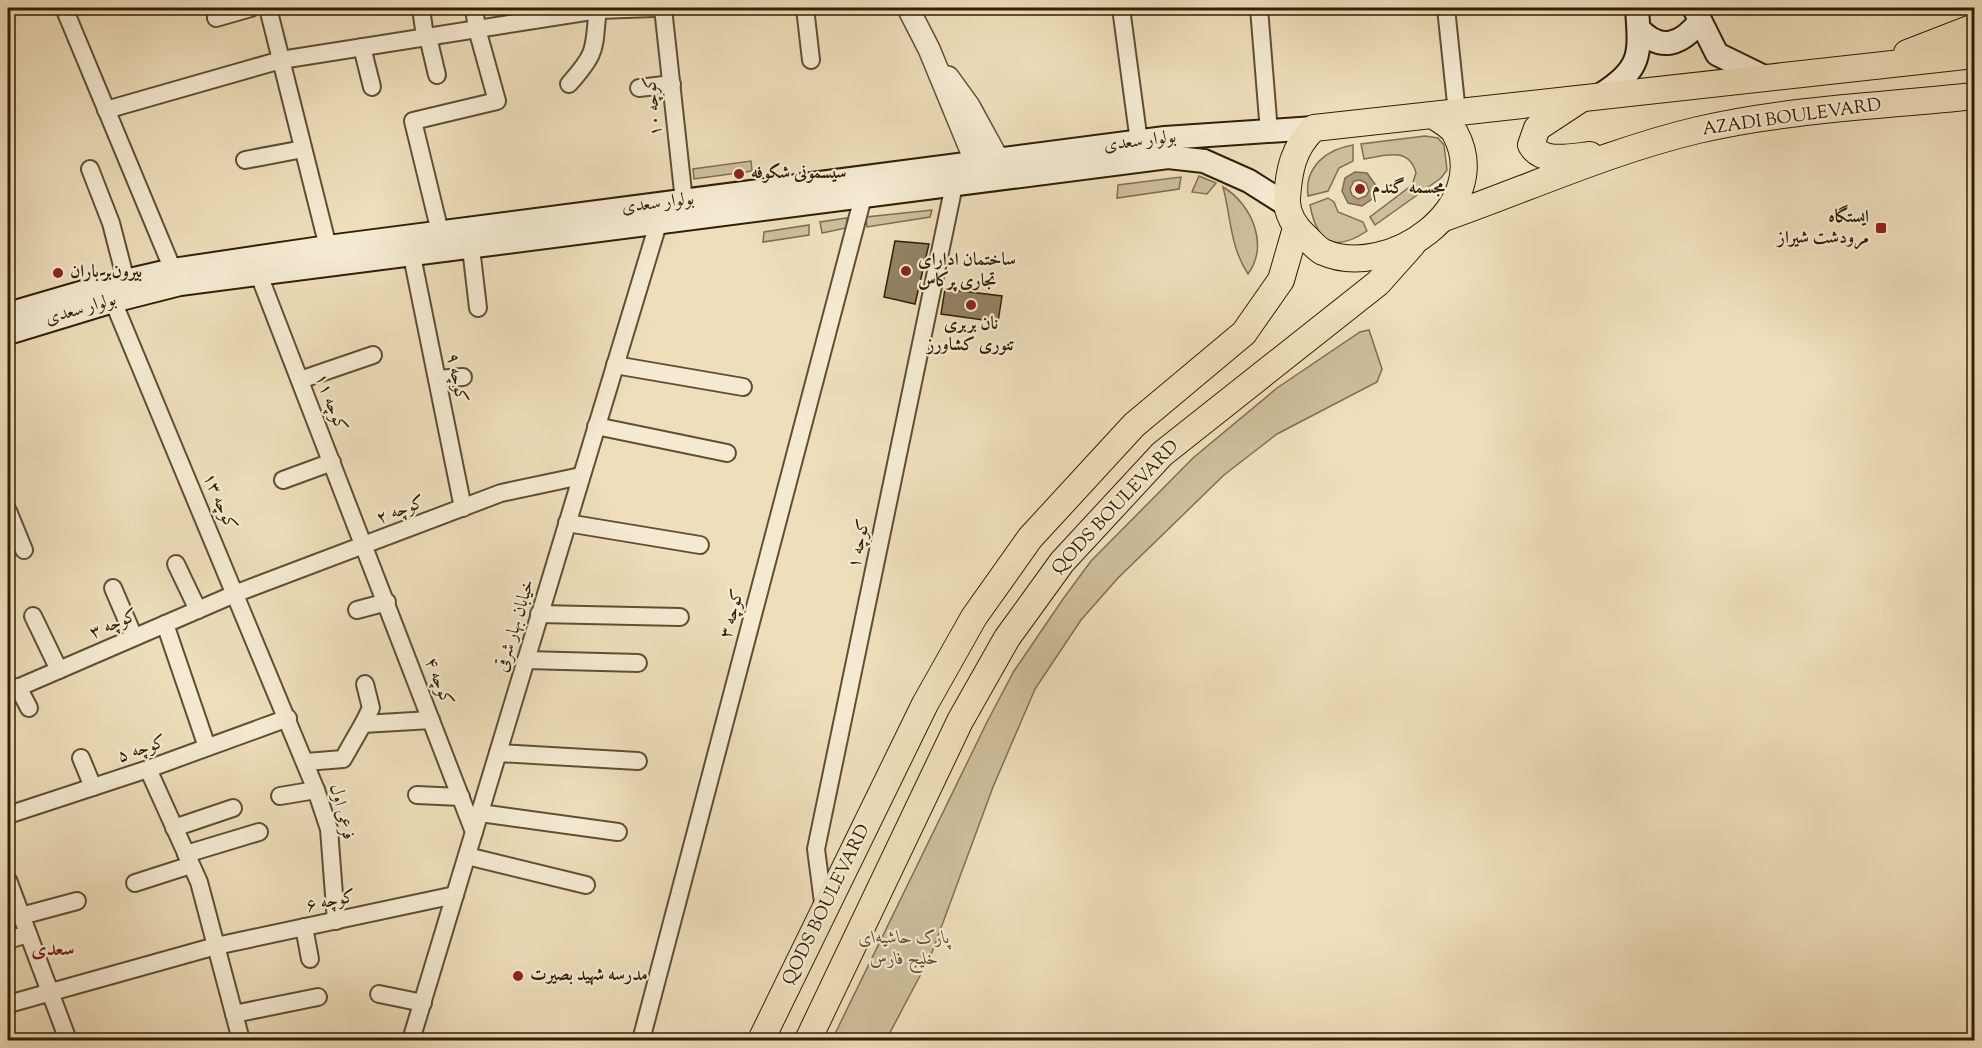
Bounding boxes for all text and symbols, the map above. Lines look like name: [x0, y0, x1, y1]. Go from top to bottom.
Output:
street label: کوچه ۱۰: [638, 74, 670, 138]
street label: AZADI BOULEVARD: [1701, 93, 1883, 143]
street label: بولوار سعدی: [1102, 125, 1178, 159]
place label: سیسمونی شکوفه: [751, 161, 847, 187]
marker: سیسمونی شکوفه: [732, 167, 746, 181]
place label: مجسمه گندم: [1372, 176, 1446, 203]
marker: مجسمه گندم: [1353, 182, 1367, 196]
street label: بولوار سعدی: [620, 187, 696, 221]
place label: ایستگاه مرودشت شیراز: [1776, 204, 1869, 252]
marker: ایستگاه مرودشت شیراز: [1874, 221, 1888, 235]
place label: ساختمان ادارای تجاری پرکاس: [918, 248, 1016, 295]
place label: بیرون‌بر باران: [70, 260, 142, 286]
marker: ساختمان ادارای تجاری پرکاس: [899, 264, 913, 278]
marker: بیرون‌بر باران: [51, 266, 65, 280]
street label: بولوار سعدی: [42, 287, 120, 333]
marker: نان بربری تنوری کشاورز: [964, 298, 978, 312]
place label: نان بربری تنوری کشاورز: [925, 312, 1015, 359]
street label: کوچه ۹: [438, 351, 474, 405]
street label: کوچه ۱۱: [307, 370, 353, 436]
street label: QODS BOULEVARD: [1046, 435, 1186, 581]
street label: کوچه ۱۳: [195, 469, 243, 535]
street label: کوچه ۲: [373, 490, 429, 532]
street label: کوچه ۱: [842, 517, 878, 571]
street label: خیابان بهار شرقی: [490, 576, 542, 676]
street label: کوچه ۳: [714, 586, 752, 642]
street label: کوچه ۳: [86, 603, 142, 647]
street label: کوچه ۴: [417, 654, 459, 710]
street label: کوچه ۵: [114, 730, 170, 770]
street label: فرعی اول: [322, 781, 360, 843]
street label: QODS BOULEVARD: [777, 820, 877, 990]
street label: کوچه ۶: [304, 884, 358, 920]
park label: پارک حاشیه‌ای خلیج فارس: [858, 926, 951, 974]
district label: سعدی: [31, 936, 75, 965]
place label: مدرسه شهید بصیرت: [530, 963, 648, 989]
marker: مدرسه شهید بصیرت: [511, 969, 525, 983]

